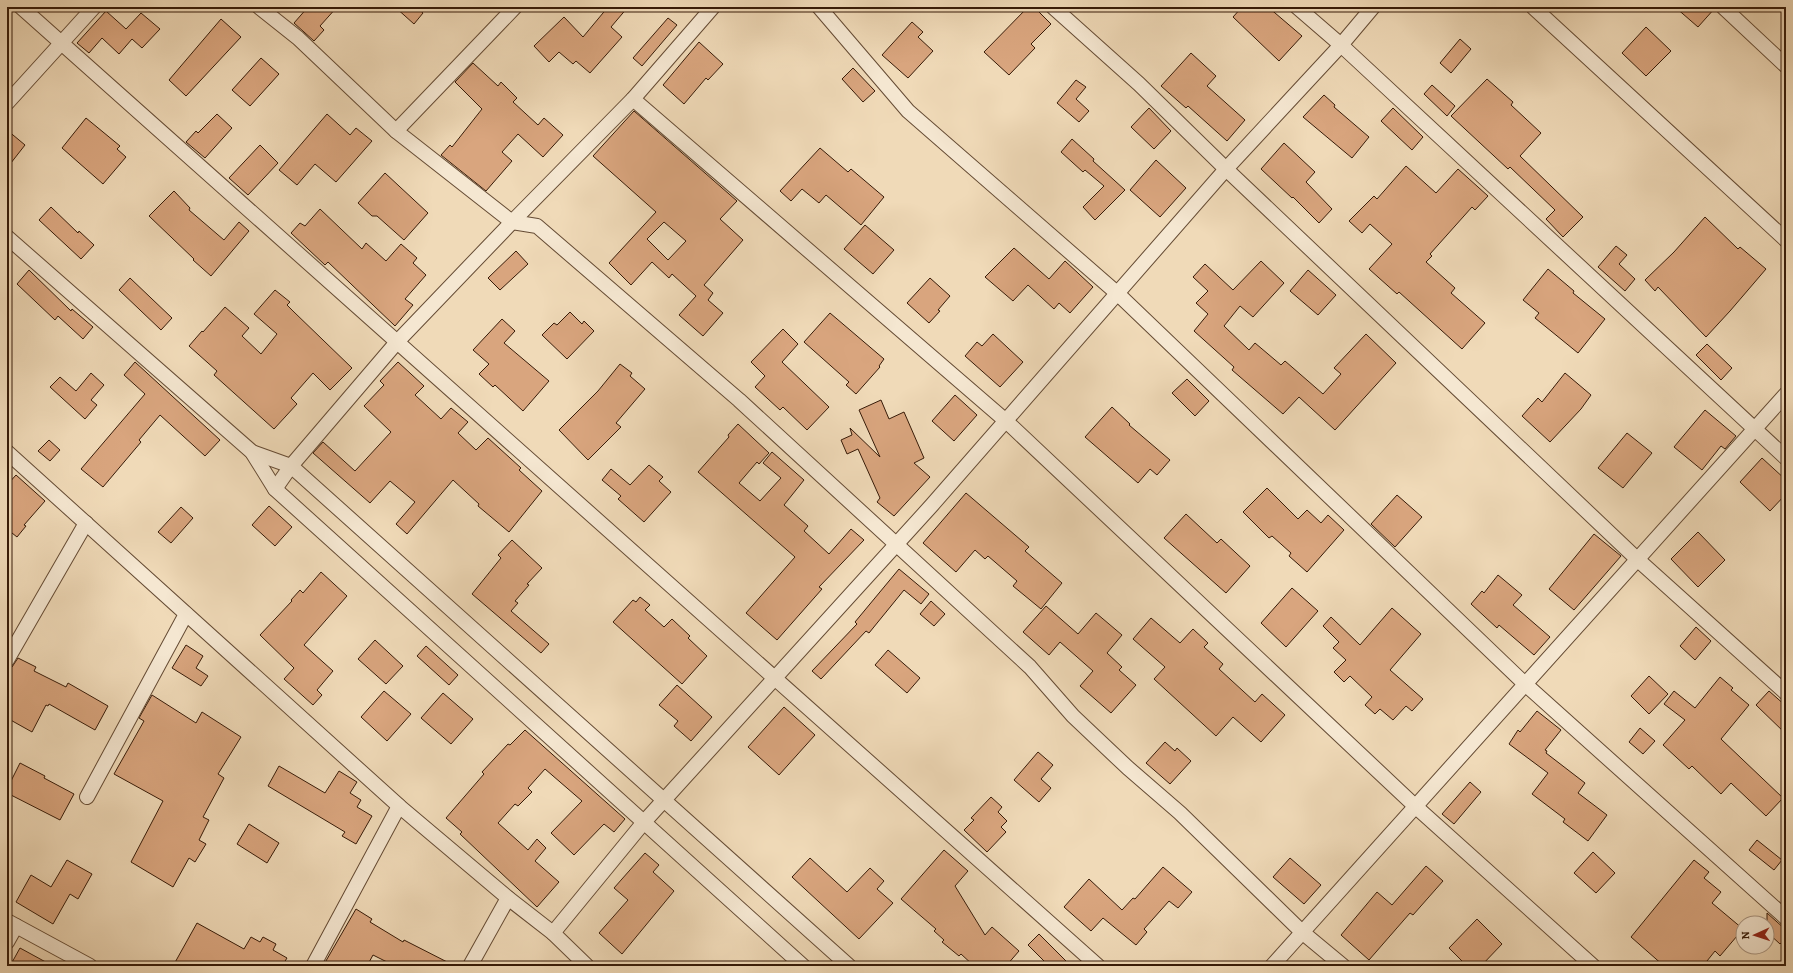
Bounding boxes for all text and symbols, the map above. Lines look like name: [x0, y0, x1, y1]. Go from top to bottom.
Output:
north arrow: [1735, 915, 1775, 955]
text: N: [1738, 931, 1753, 940]

